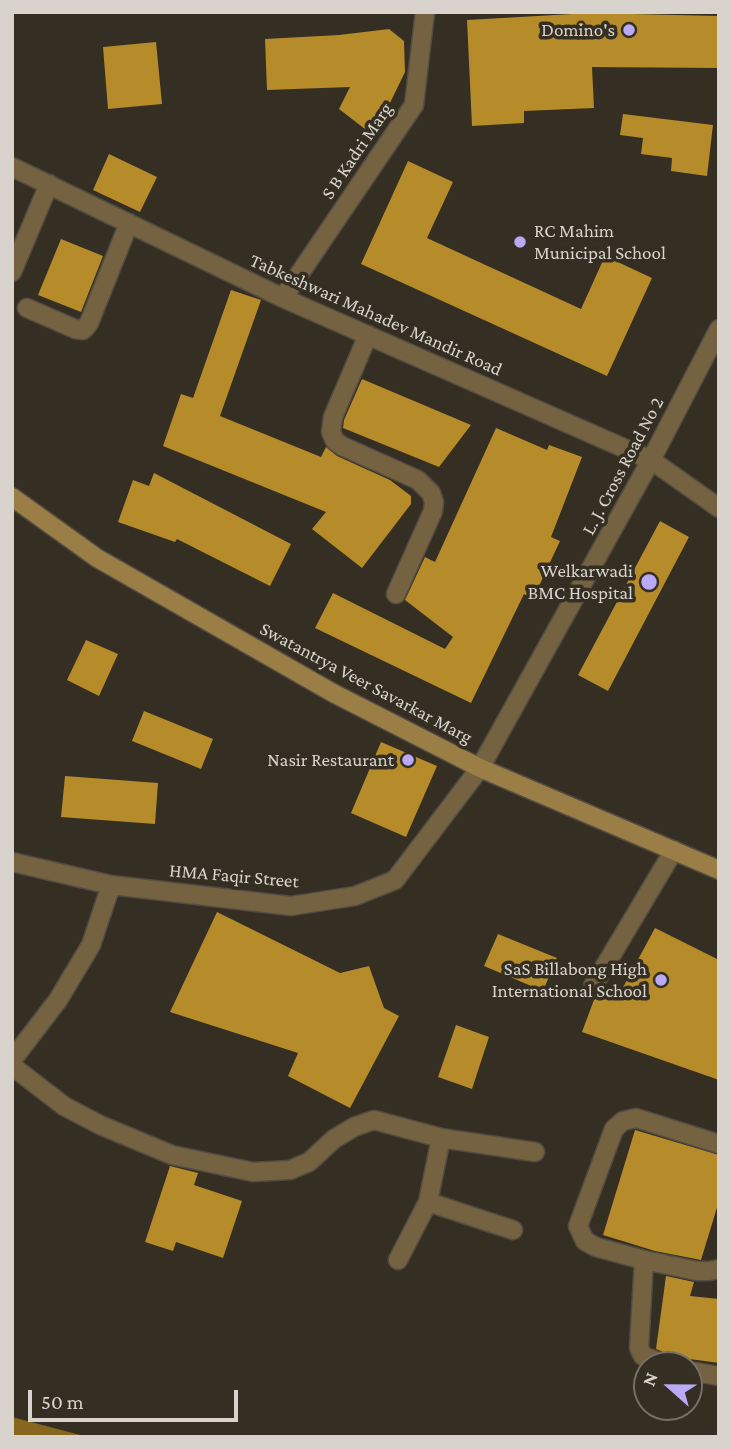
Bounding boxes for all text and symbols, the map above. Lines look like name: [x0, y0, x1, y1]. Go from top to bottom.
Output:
place label: Domino's: [541, 19, 615, 41]
marker: Domino's: [621, 22, 637, 38]
street label: S B Kadri Marg: [316, 98, 398, 204]
place label: RC Mahim Municipal School: [534, 220, 666, 264]
marker: RC Mahim Municipal School: [512, 234, 528, 250]
street label: Tabkeshwari Mahadev Mandir Road: [246, 249, 506, 381]
street label: L. J. Cross Road No 2: [577, 393, 669, 539]
place label: Welkarwadi BMC Hospital: [528, 560, 633, 604]
marker: Welkarwadi BMC Hospital: [639, 572, 659, 592]
street label: Swatantrya Veer Savarkar Marg: [256, 617, 476, 749]
place label: Nasir Restaurant: [267, 749, 394, 771]
marker: Nasir Restaurant: [400, 752, 416, 768]
street label: HMA Faqir Street: [168, 859, 300, 893]
place label: SaS Billabong High International School: [492, 958, 647, 1002]
marker: SaS Billabong High International School: [653, 972, 669, 988]
north arrow: [633, 1351, 703, 1421]
text: N: [638, 1369, 662, 1389]
scale bar: [32, 1376, 242, 1420]
text: 50 m: [41, 1390, 84, 1414]

